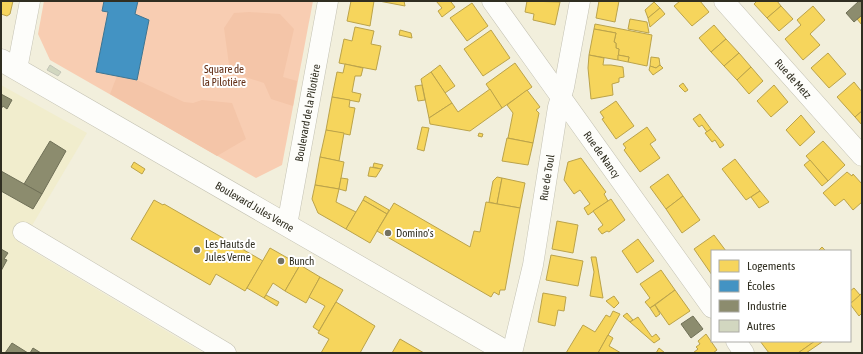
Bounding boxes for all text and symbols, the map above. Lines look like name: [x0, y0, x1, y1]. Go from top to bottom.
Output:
street label: Rue de Metz: [773, 57, 814, 101]
park label: Square de la Pilotière: [202, 63, 246, 88]
street label: Boulevard de la Pilotière: [293, 63, 322, 163]
street label: Rue de Nancy: [581, 129, 623, 181]
street label: Rue de Toul: [537, 153, 556, 202]
street label: Boulevard Jules Verne: [213, 179, 296, 234]
place label: Domino's: [396, 227, 434, 239]
marker: Domino's: [383, 228, 393, 238]
place label: Les Hauts de Jules Verne: [205, 238, 255, 263]
marker: Les Hauts de Jules Verne: [192, 245, 202, 255]
legend: [711, 250, 851, 342]
place label: Bunch: [289, 255, 314, 267]
marker: Bunch: [276, 256, 286, 266]
text: Logements: [747, 259, 795, 273]
text: Écoles: [747, 279, 775, 293]
text: Industrie: [747, 299, 787, 313]
text: Autres: [747, 319, 775, 333]

